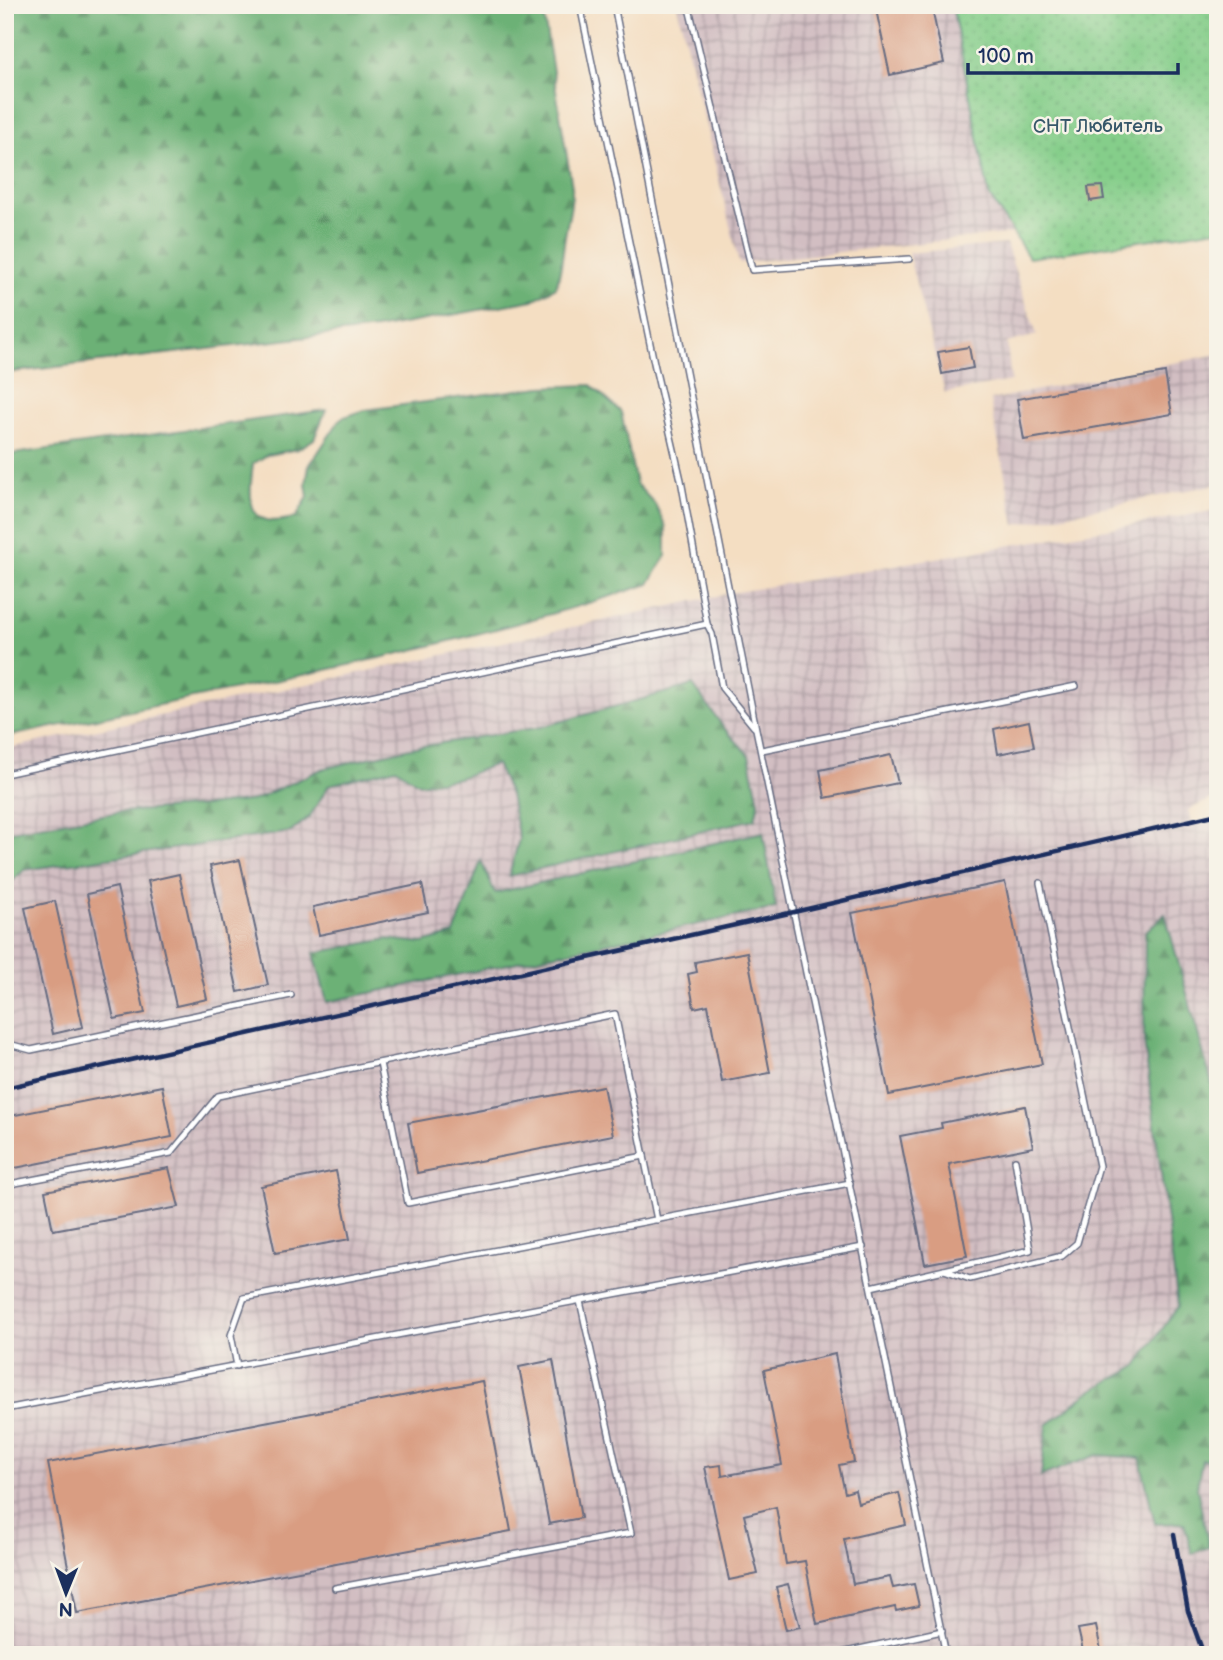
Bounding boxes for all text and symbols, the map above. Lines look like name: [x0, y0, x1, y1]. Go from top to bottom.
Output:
scale bar: [968, 32, 1178, 76]
text: 100 m: [978, 44, 1034, 69]
park label: СНТ Любитель: [1033, 115, 1164, 138]
north arrow: [32, 1558, 102, 1628]
text: N: [58, 1597, 73, 1620]

